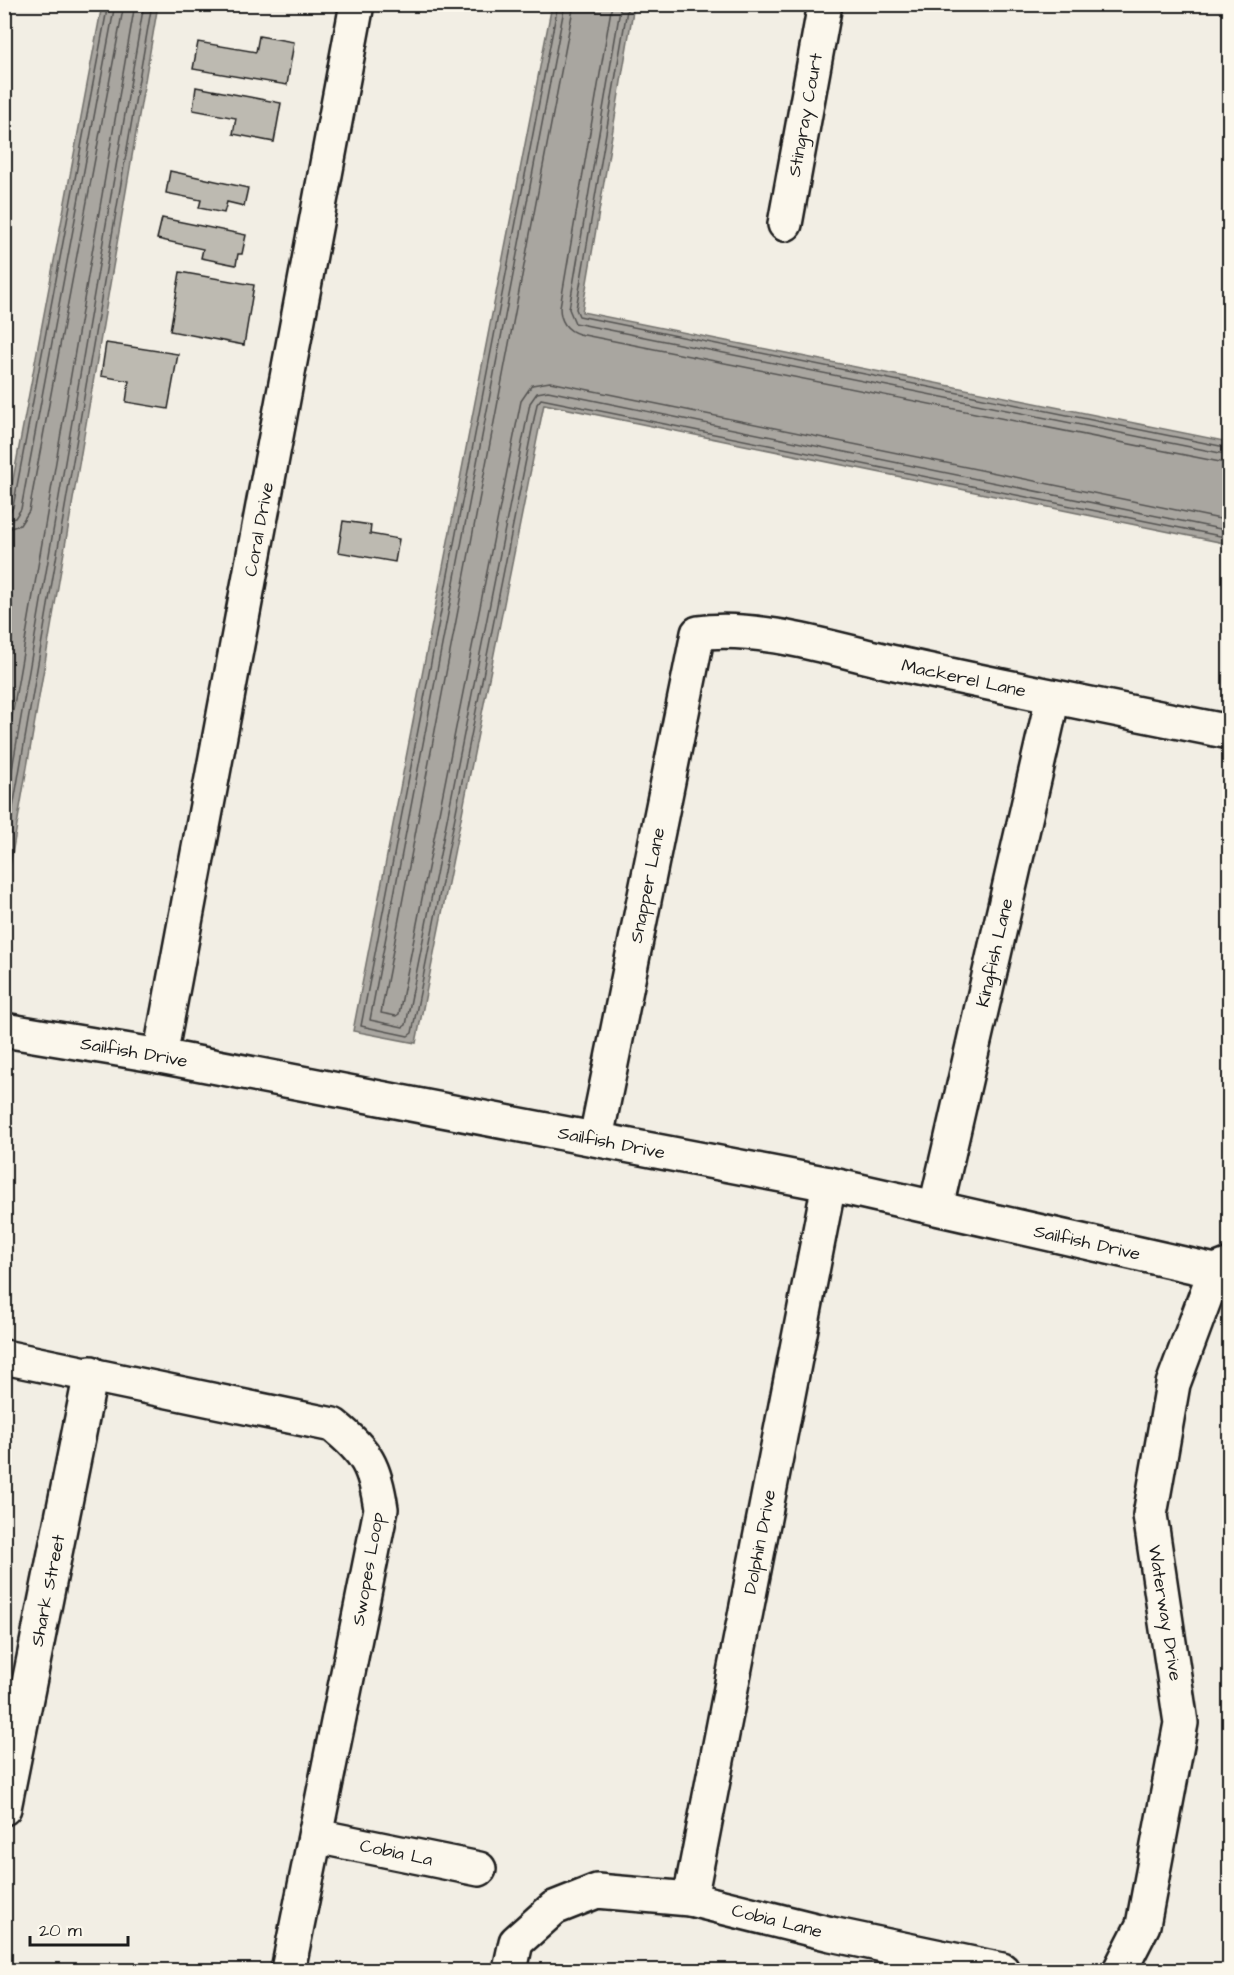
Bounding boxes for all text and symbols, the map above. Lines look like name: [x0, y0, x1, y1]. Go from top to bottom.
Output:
street label: Stingray Court: [781, 50, 828, 179]
street label: Coral Drive: [238, 480, 280, 578]
street label: Mackerel Lane: [899, 652, 1028, 703]
street label: Snapper Lane: [623, 825, 671, 945]
street label: Kingfish Lane: [970, 896, 1019, 1009]
street label: Sailfish Drive: [79, 1030, 190, 1074]
street label: Sailfish Drive: [556, 1120, 667, 1165]
street label: Sailfish Drive: [1032, 1218, 1143, 1266]
street label: Dolphin Drive: [737, 1487, 782, 1596]
street label: Swopes Loop: [346, 1510, 390, 1628]
street label: Shark Street: [24, 1532, 71, 1648]
street label: Waterway Drive: [1141, 1543, 1188, 1683]
street label: Cobia La: [358, 1833, 435, 1872]
street label: Cobia Lane: [729, 1897, 825, 1944]
scale bar: [30, 1909, 128, 1947]
text: 20 m: [39, 1918, 82, 1943]

